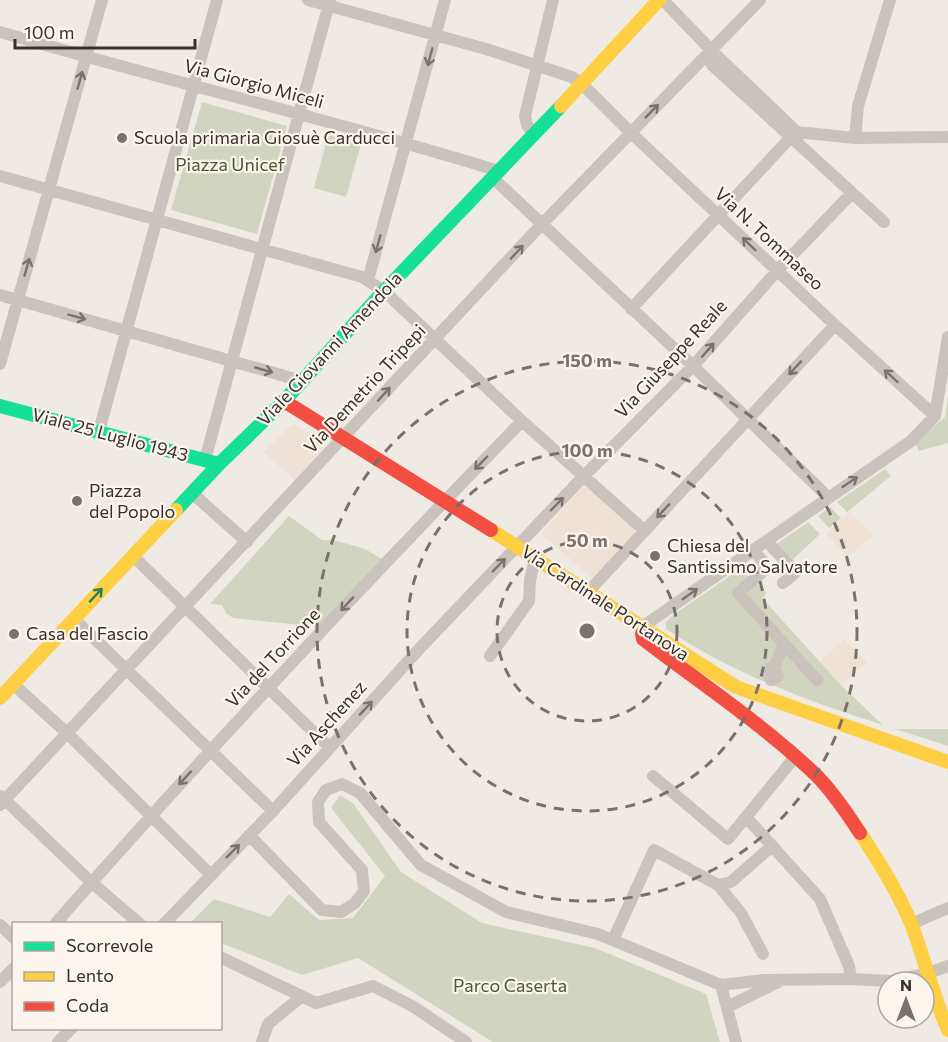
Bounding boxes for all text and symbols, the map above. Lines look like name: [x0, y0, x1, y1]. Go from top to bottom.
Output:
scale bar: [15, 12, 195, 50]
text: 100 m: [24, 21, 74, 43]
one-way arrow: [423, 47, 435, 66]
street label: Via Giorgio Miceli: [182, 54, 326, 112]
one-way arrow: [75, 71, 86, 90]
one-way arrow: [644, 103, 659, 118]
place label: Scuola primaria Giosuè Carducci: [134, 126, 395, 148]
marker: Scuola primaria Giosuè Carducci: [115, 131, 129, 145]
park label: Piazza Unicef: [175, 153, 286, 175]
street label: Via N. Tommaseo: [711, 182, 829, 294]
one-way arrow: [371, 235, 383, 254]
one-way arrow: [741, 236, 756, 251]
one-way arrow: [509, 244, 524, 259]
one-way arrow: [22, 258, 33, 277]
street label: Viale Giovanni Amendola: [252, 267, 406, 430]
street label: Via Giuseppe Reale: [610, 294, 731, 422]
one-way arrow: [67, 311, 86, 323]
street label: Via Demetrio Tripepi: [299, 319, 430, 457]
one-way arrow: [701, 343, 715, 358]
text: 150 m: [562, 349, 612, 371]
one-way arrow: [788, 361, 803, 376]
one-way arrow: [254, 365, 273, 376]
one-way arrow: [884, 369, 899, 384]
one-way arrow: [377, 387, 391, 402]
street label: Viale 25 Luglio 1943: [30, 403, 191, 465]
text: 100 m: [561, 439, 613, 461]
one-way arrow: [474, 455, 488, 470]
one-way arrow: [841, 476, 858, 488]
place label: Piazza del Popolo: [89, 479, 175, 522]
marker: Piazza del Popolo: [70, 494, 84, 508]
one-way arrow: [550, 497, 564, 512]
one-way arrow: [656, 504, 670, 519]
text: 50 m: [566, 529, 608, 551]
place label: Chiesa del Santissimo Salvatore: [667, 534, 838, 577]
street label: Via Cardinale Portanova: [517, 540, 694, 665]
marker: Chiesa del Santissimo Salvatore: [648, 549, 662, 563]
one-way arrow: [491, 558, 506, 573]
one-way arrow: [89, 588, 103, 603]
one-way arrow: [681, 588, 697, 600]
one-way arrow: [340, 597, 354, 612]
street label: Via del Torrione: [220, 603, 324, 712]
centre of rings: [577, 621, 597, 641]
place label: Casa del Fascio: [26, 622, 149, 644]
marker: Casa del Fascio: [7, 627, 21, 641]
street label: Via Aschenez: [282, 676, 371, 771]
one-way arrow: [358, 701, 372, 716]
one-way arrow: [178, 770, 193, 785]
one-way arrow: [226, 844, 241, 858]
legend: [12, 922, 222, 1030]
text: Scorrevole: [66, 934, 153, 956]
text: Lento: [66, 964, 114, 986]
north arrow: [876, 970, 936, 1030]
park label: Parco Caserta: [453, 974, 567, 996]
text: N: [900, 975, 912, 994]
text: Coda: [66, 994, 109, 1016]

